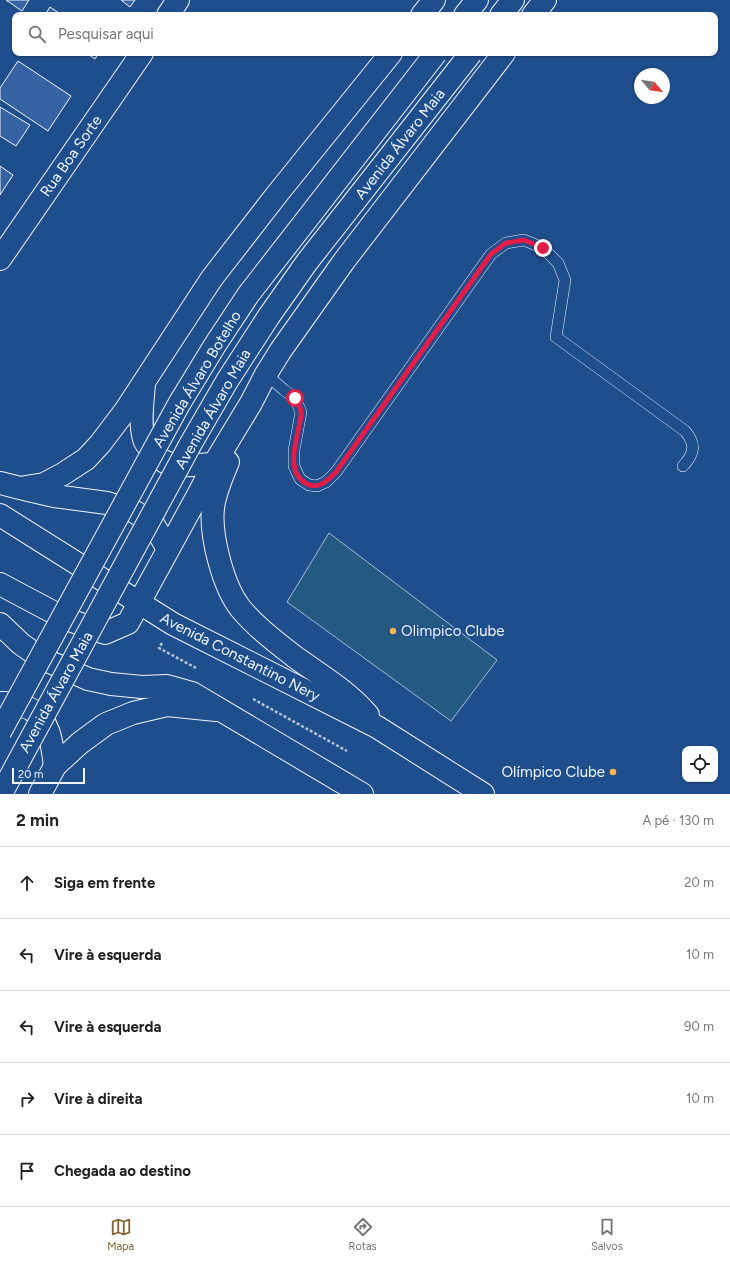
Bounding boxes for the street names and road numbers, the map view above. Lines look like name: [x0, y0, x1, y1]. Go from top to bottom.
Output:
street label: Avenida Álvaro Maia: [351, 85, 449, 203]
street label: Rua Boa Sorte: [36, 112, 106, 200]
street label: Avenida Álvaro Botelho: [149, 307, 245, 451]
street label: Avenida Álvaro Maia: [171, 346, 255, 472]
street label: Avenida Constantino Nery: [157, 609, 323, 705]
street label: Avenida Álvaro Maia: [15, 628, 97, 756]

